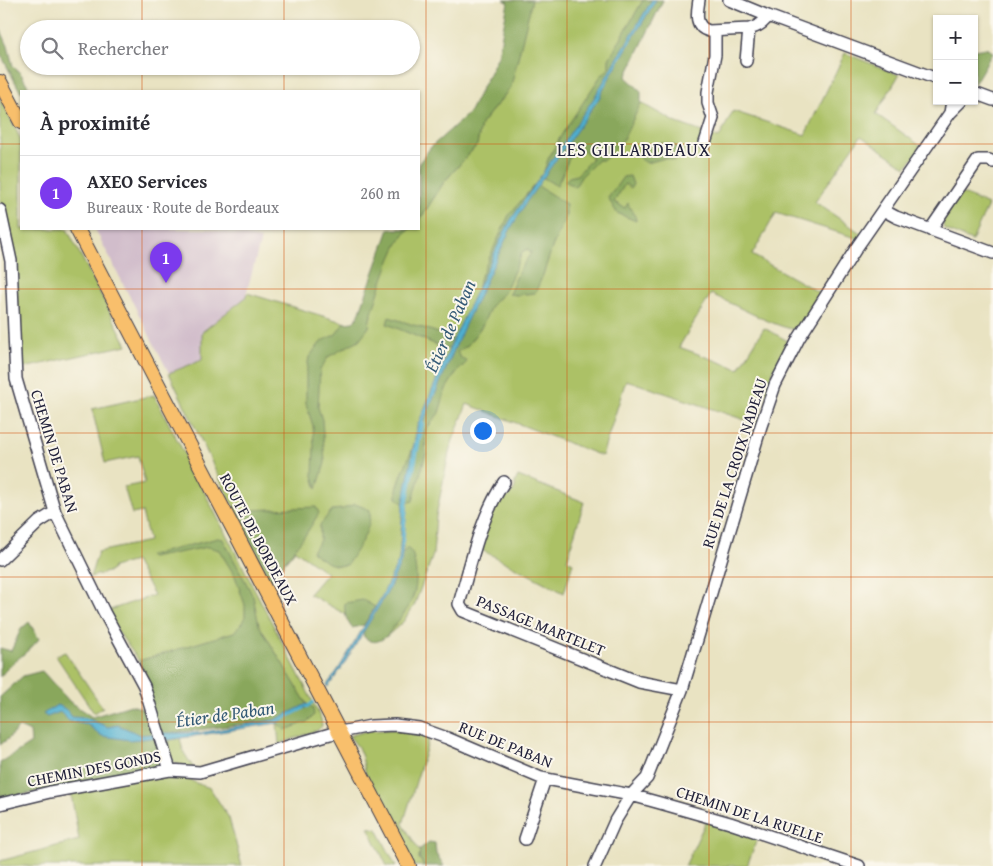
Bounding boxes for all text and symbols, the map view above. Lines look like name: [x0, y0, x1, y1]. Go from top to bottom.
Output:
map controls: [933, 15, 978, 105]
button: +: [933, 15, 978, 60]
search box: [20, 20, 420, 75]
icon: search: [38, 34, 66, 62]
text: Rechercher: [78, 34, 169, 62]
button: −: [933, 60, 978, 105]
text: À proximité: [40, 107, 150, 138]
district label: LES GILLARDEAUX: [557, 136, 711, 163]
text: AXEO Services: [87, 167, 207, 195]
text: 1: [52, 181, 60, 205]
text: 260 m: [360, 181, 400, 205]
text: Bureaux · Route de Bordeaux: [87, 195, 279, 219]
pin: 1: [150, 242, 182, 283]
water label: Étier de Paban: [417, 275, 482, 378]
street label: RUE DE LA CROIX NADEAU: [695, 375, 773, 551]
street label: CHEMIN DE PABAN: [25, 387, 85, 516]
your location: [470, 418, 496, 444]
street label: ROUTE DE BORDEAUX: [214, 469, 304, 609]
street label: PASSAGE MARTELET: [473, 588, 609, 662]
water label: Étier de Paban: [173, 694, 276, 734]
street label: RUE DE PABAN: [455, 714, 557, 774]
street label: CHEMIN DES GONDS: [25, 743, 163, 793]
street label: CHEMIN DE LA RUELLE: [673, 779, 827, 849]

